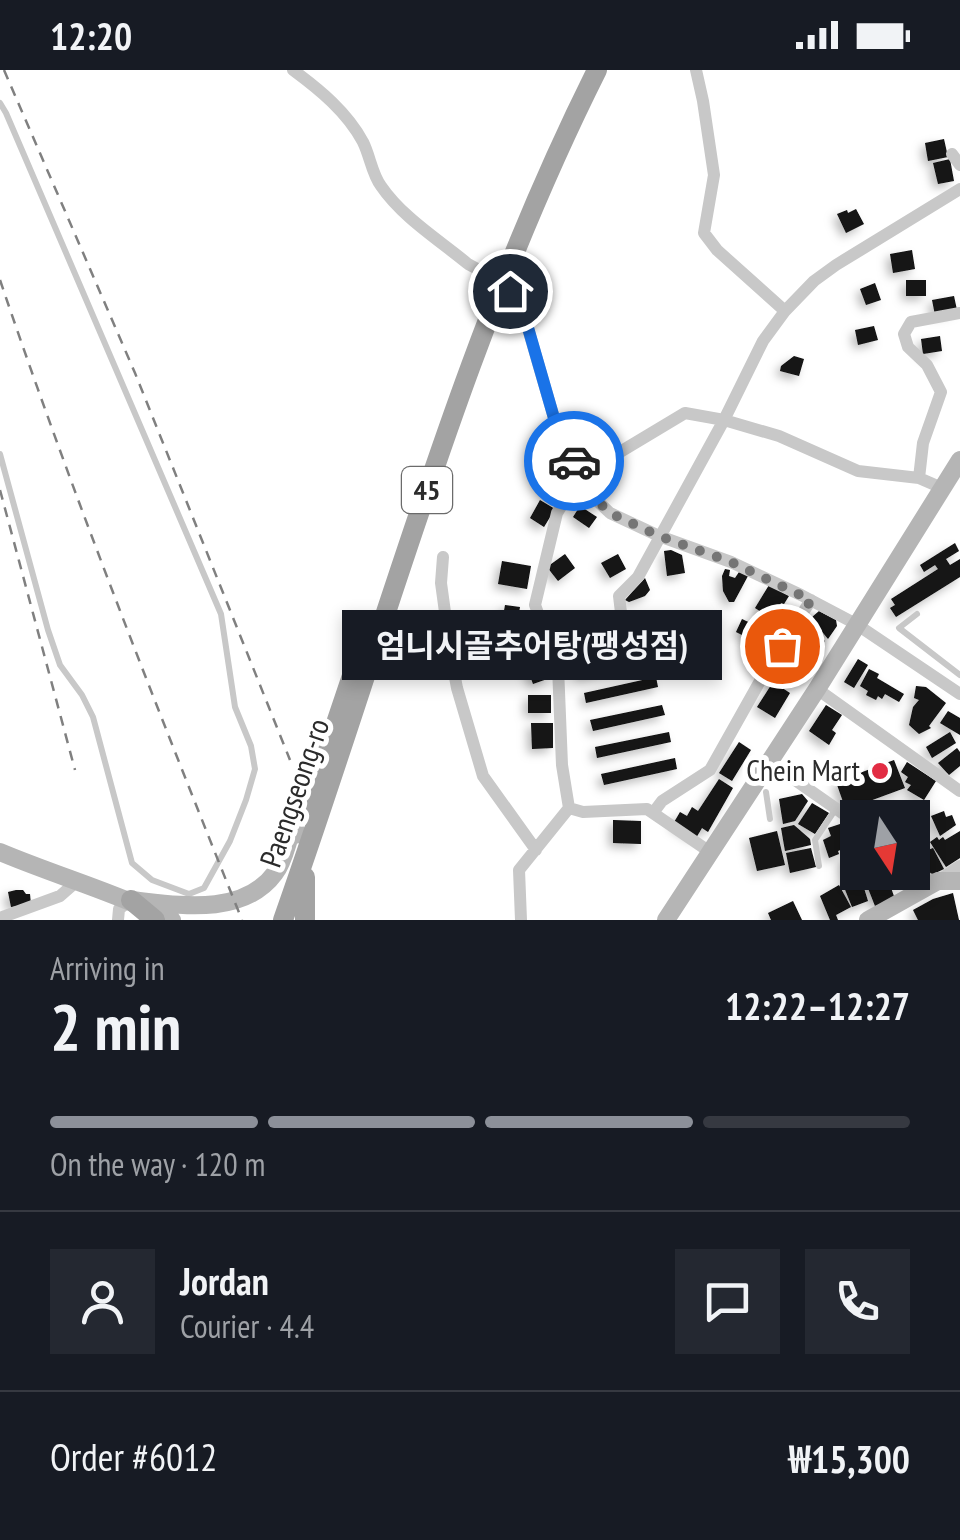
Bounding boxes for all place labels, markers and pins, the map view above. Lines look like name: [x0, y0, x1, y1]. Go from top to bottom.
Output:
pin: [468, 249, 553, 334]
pin: [740, 604, 825, 689]
callout: 엄니시골추어탕(팽성점): [342, 611, 722, 681]
place label: Chein Mart: [746, 750, 861, 789]
marker: Chein Mart: [869, 760, 891, 782]

